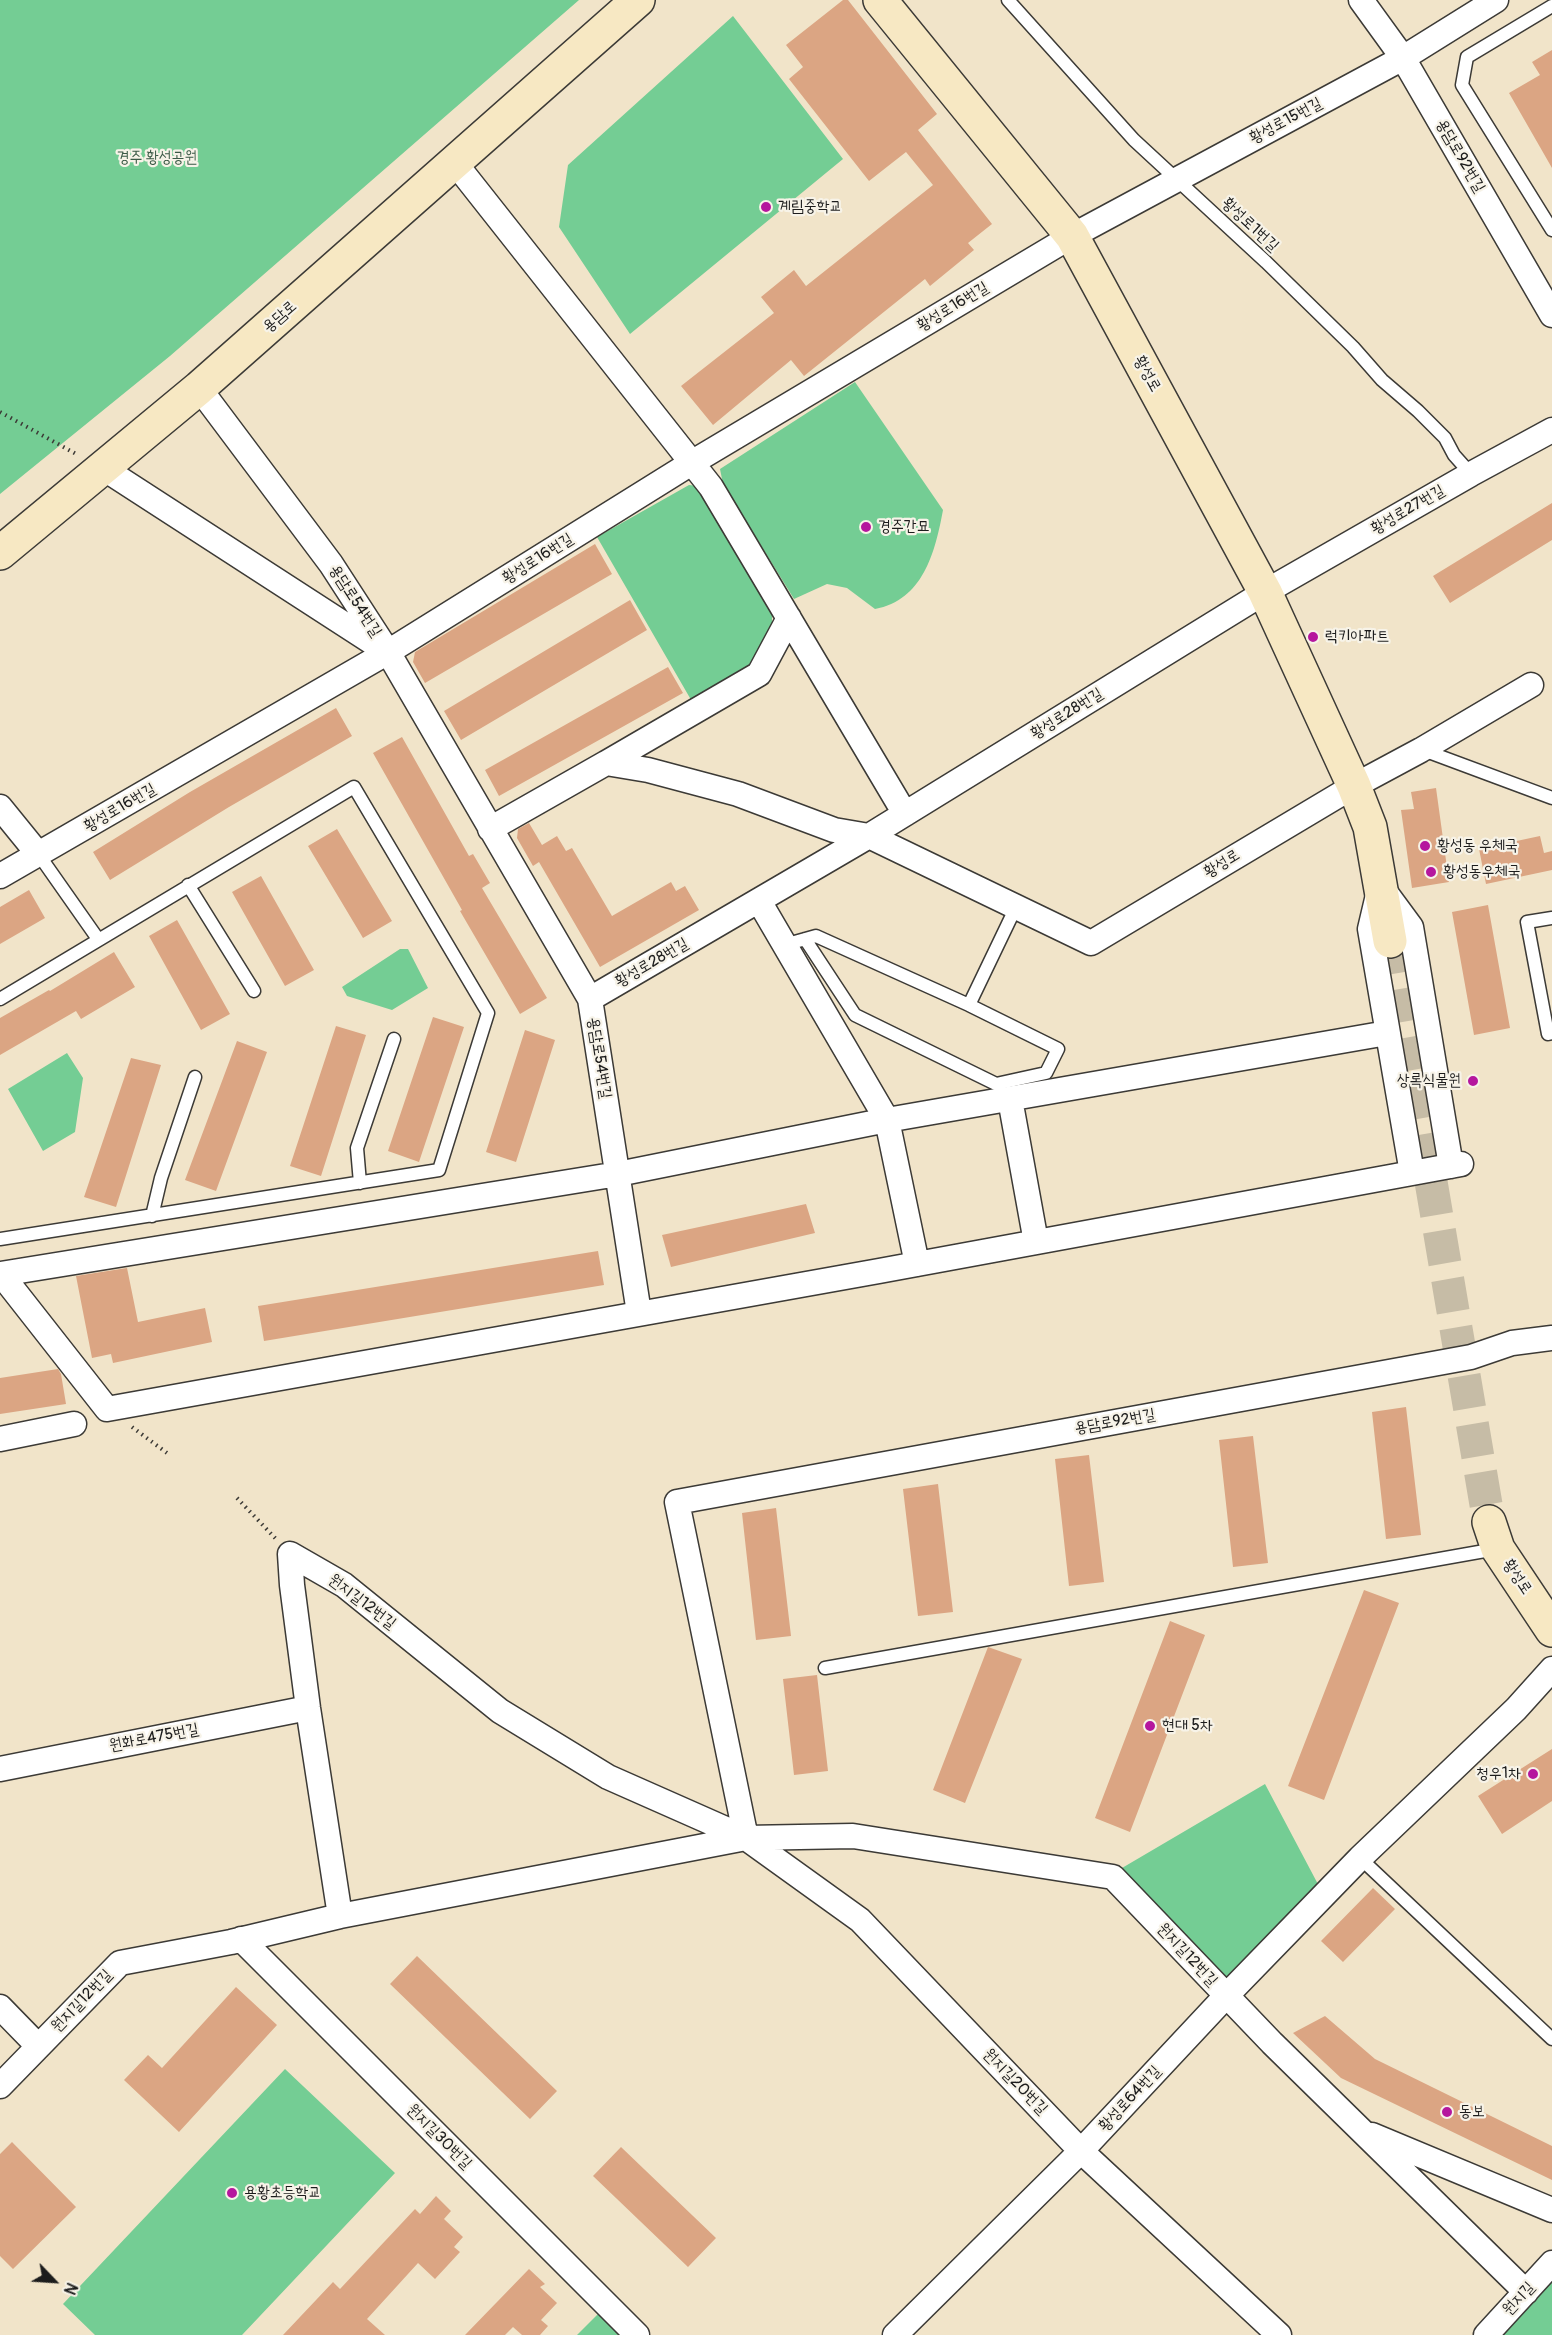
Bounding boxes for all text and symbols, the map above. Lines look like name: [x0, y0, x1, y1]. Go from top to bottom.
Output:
street label: 황성로15번길: [1246, 94, 1326, 148]
street label: 용담로92번길: [1431, 116, 1489, 196]
park label: 경주 황성공원: [117, 148, 197, 168]
street label: 황성로1번길: [1218, 194, 1282, 256]
place label: 계림중학교: [778, 197, 842, 217]
marker: 계림중학교: [759, 200, 773, 214]
street label: 황성로16번길: [914, 278, 992, 336]
street label: 용담로: [259, 297, 301, 337]
street label: 황성로: [1129, 352, 1165, 396]
street label: 황성로27번길: [1368, 481, 1448, 539]
place label: 경주간묘: [878, 517, 930, 537]
marker: 경주간묘: [859, 520, 873, 534]
street label: 황성로16번길: [499, 530, 577, 588]
street label: 용담로54번길: [325, 561, 385, 641]
place label: 럭키아파트: [1325, 627, 1389, 647]
marker: 럭키아파트: [1306, 630, 1320, 644]
street label: 황성로28번길: [1027, 684, 1107, 744]
street label: 황성로16번길: [81, 780, 159, 836]
place label: 황성동 우체국: [1437, 836, 1518, 856]
marker: 황성동 우체국: [1418, 839, 1432, 853]
street label: 황성로: [1201, 846, 1243, 882]
place label: 황성동우체국: [1443, 862, 1520, 882]
marker: 황성동우체국: [1424, 865, 1438, 879]
street label: 황성로28번길: [612, 934, 692, 992]
street label: 용담로54번길: [583, 1016, 615, 1100]
place label: 상록식물원: [1397, 1071, 1461, 1091]
marker: 상록식물원: [1466, 1074, 1480, 1088]
street label: 용담로92번길: [1073, 1405, 1157, 1439]
street label: 황성로: [1498, 1556, 1536, 1598]
street label: 원지길12번길: [324, 1570, 400, 1634]
place label: 현대 5차: [1162, 1716, 1213, 1736]
marker: 현대 5차: [1143, 1719, 1157, 1733]
street label: 원화로475번길: [108, 1720, 200, 1756]
place label: 청우1차: [1476, 1764, 1521, 1784]
marker: 청우1차: [1526, 1767, 1540, 1781]
street label: 원지길12번길: [1153, 1919, 1221, 1991]
street label: 원지길12번길: [47, 1966, 117, 2036]
street label: 원지길20번길: [979, 2045, 1051, 2119]
street label: 황성로64번길: [1095, 2062, 1165, 2136]
street label: 원지길30번길: [402, 2100, 476, 2174]
place label: 동보: [1459, 2102, 1485, 2122]
marker: 동보: [1440, 2105, 1454, 2119]
place label: 용황초등학교: [244, 2183, 321, 2203]
marker: 용황초등학교: [225, 2186, 239, 2200]
north arrow: [24, 2251, 84, 2311]
street label: 원지길: [1499, 2278, 1539, 2320]
text: N: [59, 2279, 82, 2298]

